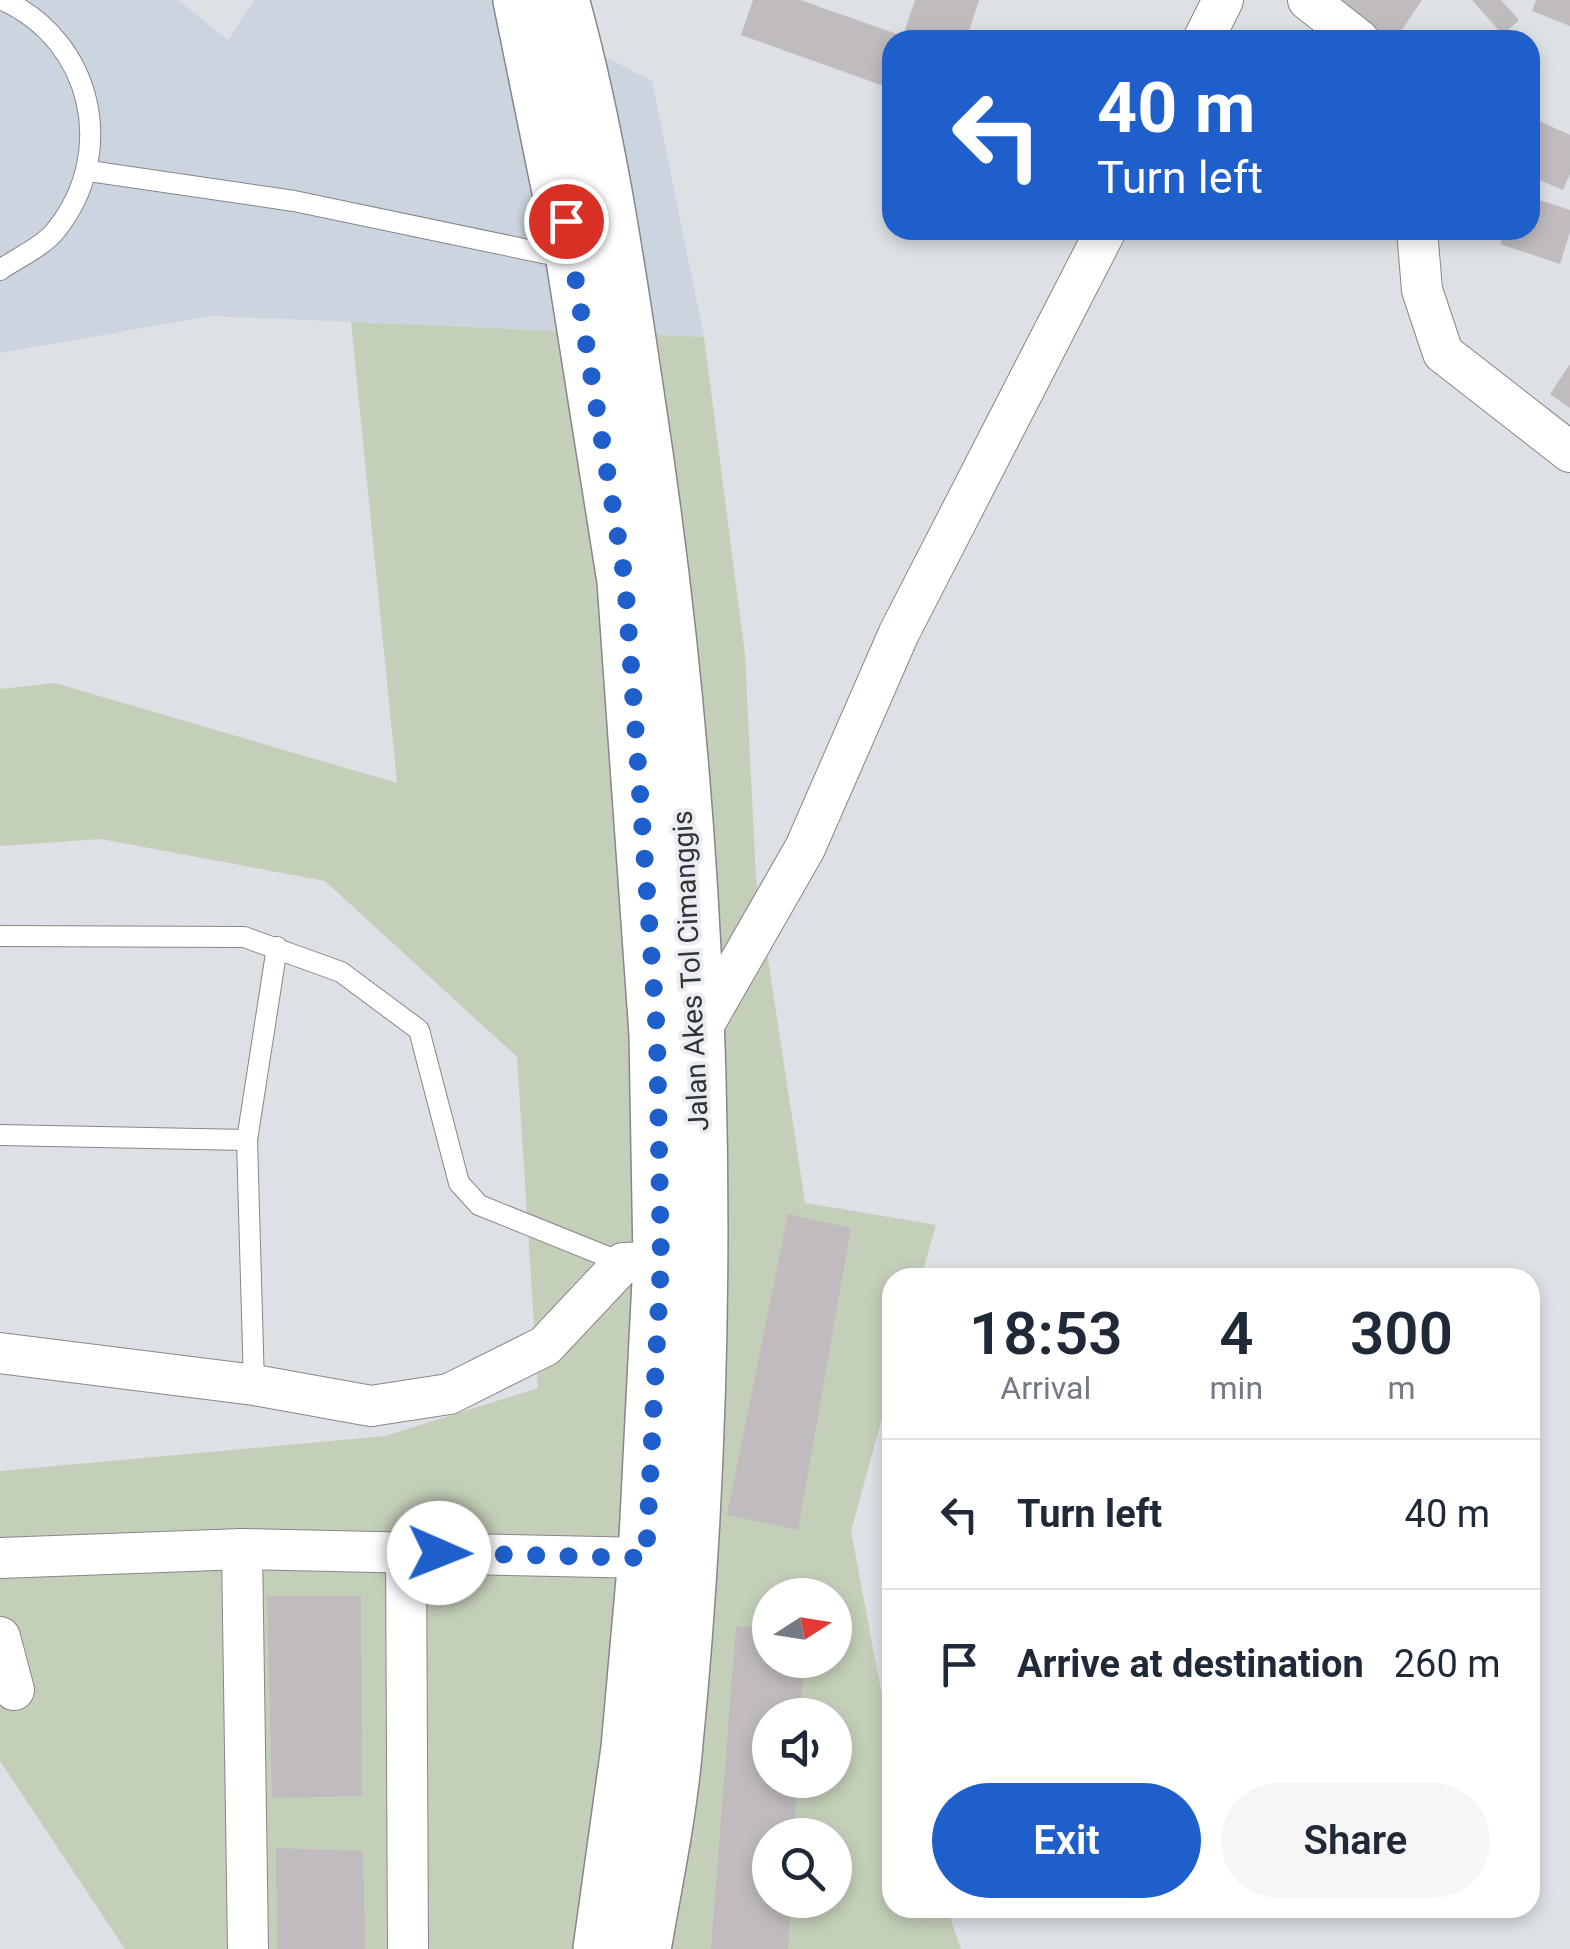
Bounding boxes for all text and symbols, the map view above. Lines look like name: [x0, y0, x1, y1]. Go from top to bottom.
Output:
text: 40 m: [1097, 67, 1255, 149]
icon: left: [932, 70, 1062, 200]
text: Turn left: [1097, 151, 1263, 204]
pin: [524, 179, 609, 264]
icon: arrive: [539, 194, 594, 249]
street label: Jalan Akes Tol Cimanggis: [666, 810, 715, 1132]
text: 18:53: [969, 1298, 1123, 1369]
text: 4: [1219, 1298, 1253, 1369]
text: 300: [1350, 1298, 1453, 1369]
text: Arrival: [1000, 1369, 1091, 1407]
text: min: [1210, 1369, 1263, 1407]
text: m: [1387, 1369, 1416, 1407]
icon: left: [932, 1487, 987, 1542]
text: Turn left: [1017, 1492, 1162, 1536]
text: 40 m: [1405, 1492, 1490, 1536]
position arrow: [387, 1501, 491, 1605]
north arrow: [752, 1578, 852, 1678]
map controls: [752, 1578, 852, 1918]
icon: arrive: [932, 1637, 987, 1692]
text: Arrive at destination: [1017, 1642, 1364, 1686]
text: 260 m: [1394, 1642, 1501, 1686]
button: sound: [752, 1698, 852, 1798]
button: Exit: [932, 1783, 1201, 1898]
button: Share: [1221, 1783, 1490, 1898]
button: search: [752, 1818, 852, 1918]

